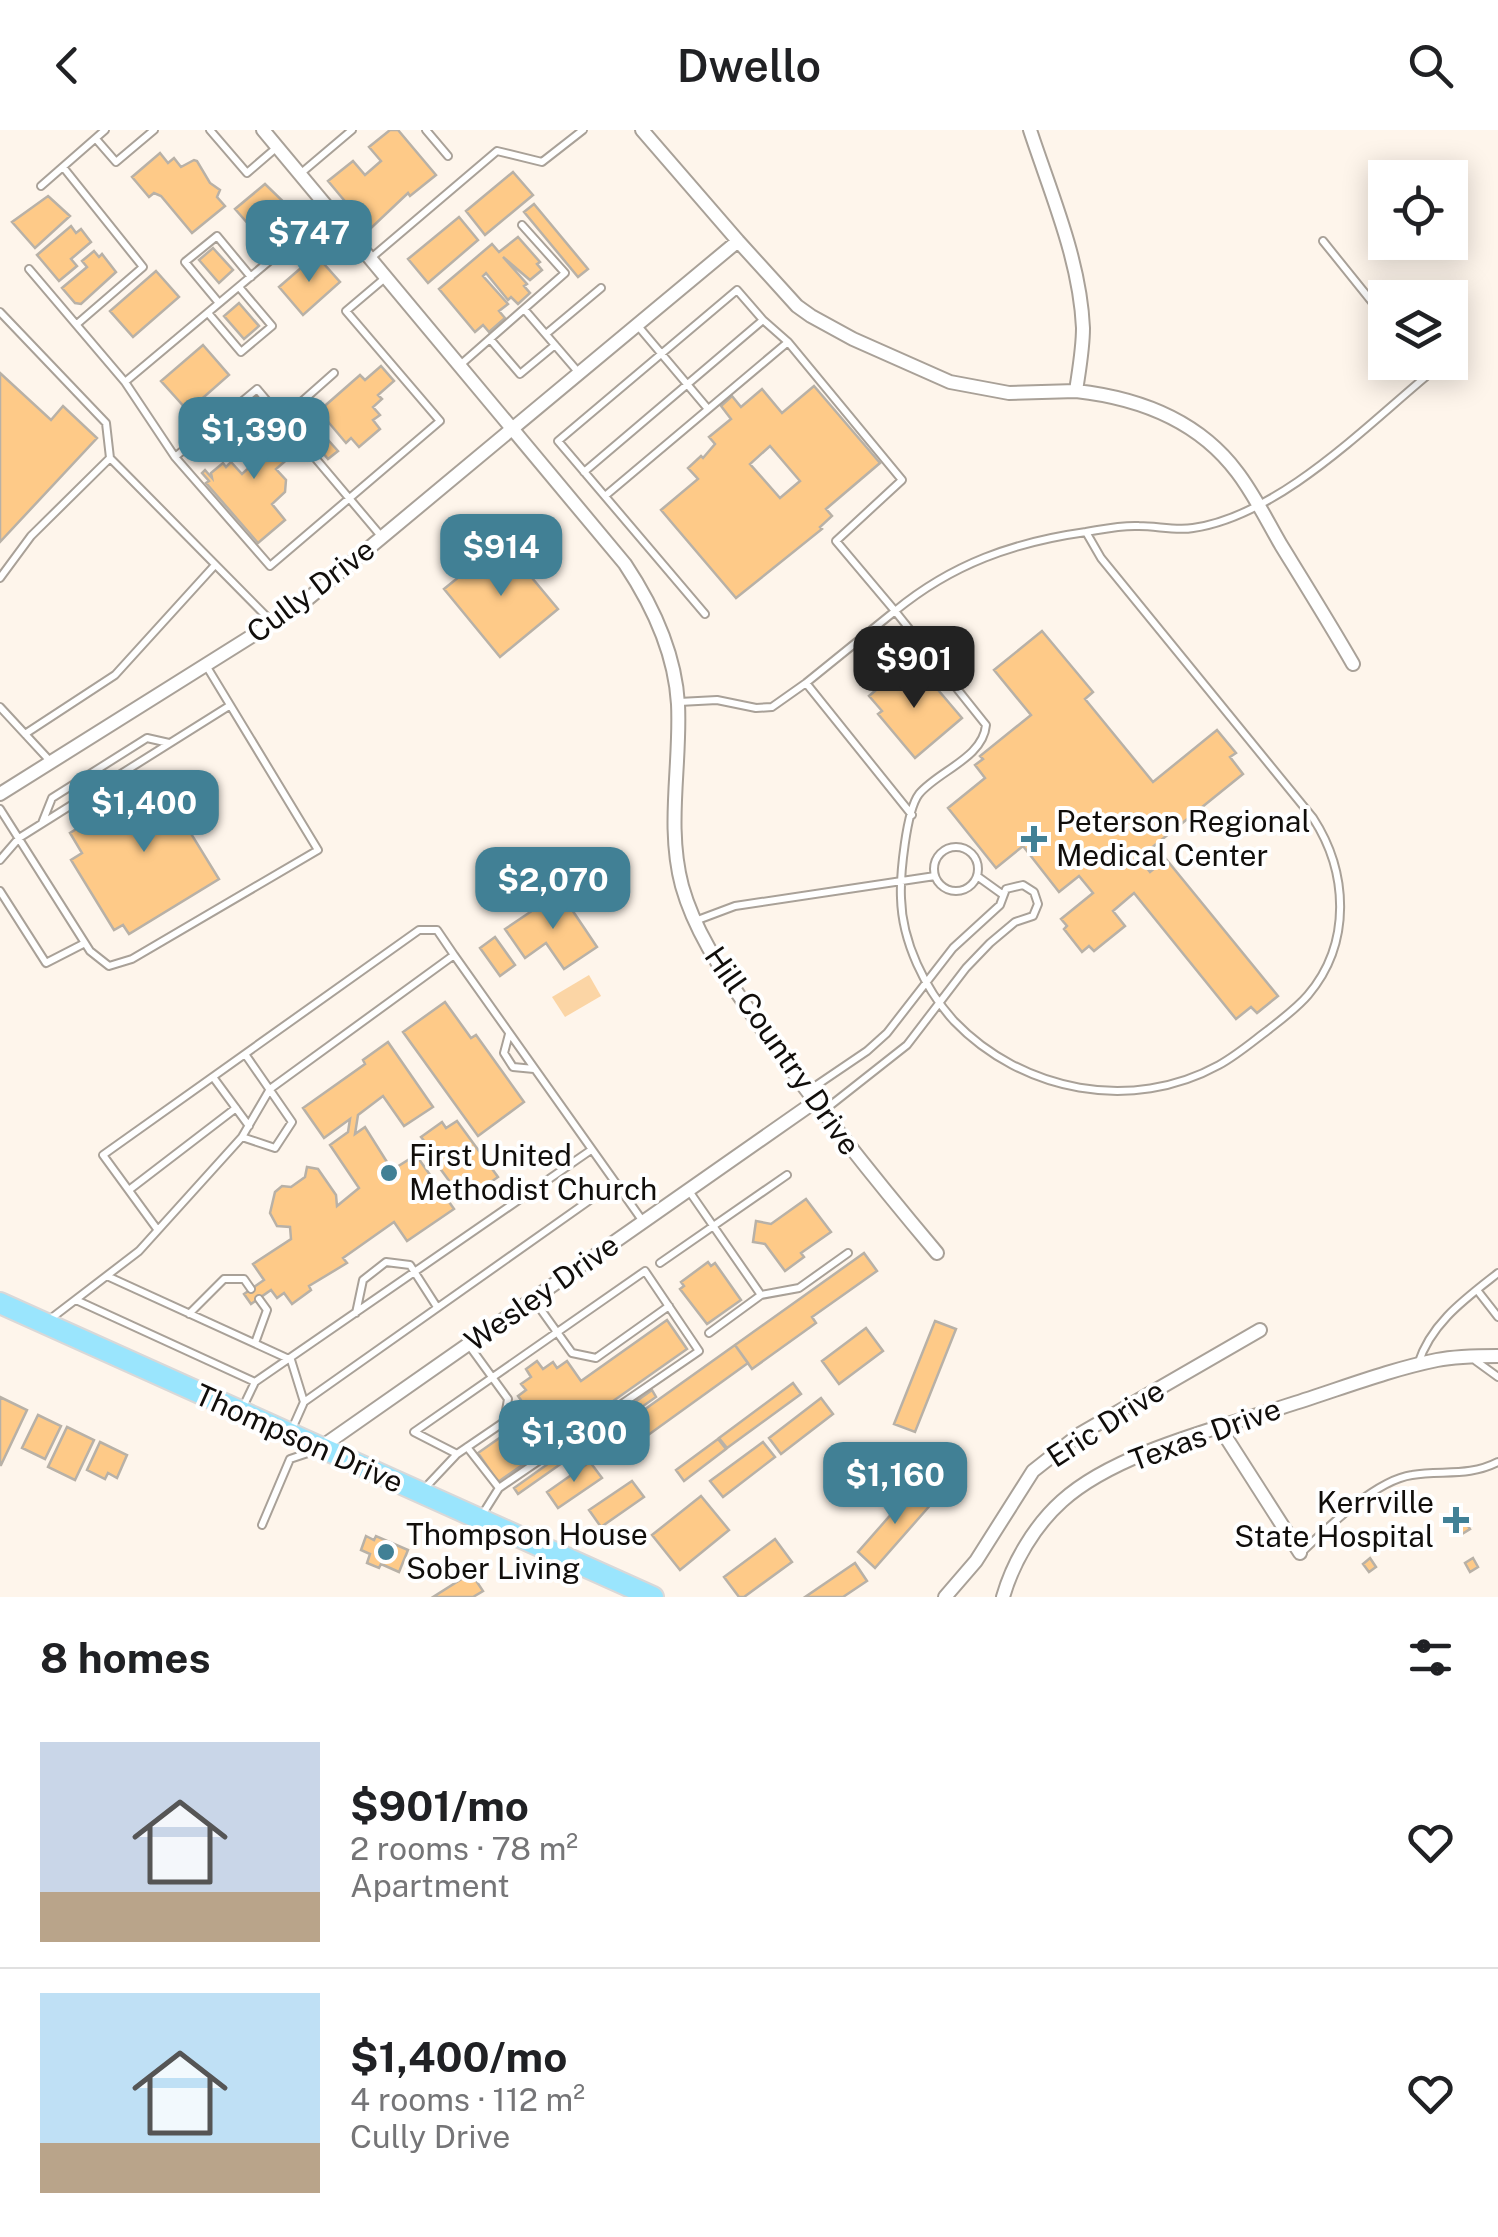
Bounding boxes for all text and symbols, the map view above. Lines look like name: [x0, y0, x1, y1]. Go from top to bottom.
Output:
icon: back: [40, 38, 95, 93]
icon: search: [1403, 38, 1458, 93]
text: Dwello: [677, 39, 821, 92]
map controls: [1368, 160, 1468, 380]
button: locate: [1368, 160, 1468, 260]
pin: $747: [250, 200, 368, 285]
text: $747: [268, 214, 350, 251]
button: layers: [1368, 280, 1468, 380]
pin: $1,390: [173, 397, 335, 482]
text: $1,390: [200, 411, 308, 448]
pin: $914: [442, 514, 560, 599]
text: $914: [462, 528, 540, 565]
street label: Cully Drive: [239, 531, 381, 650]
pin: $901: [855, 626, 973, 711]
text: $901: [875, 640, 953, 677]
pin: $1,400: [63, 770, 225, 855]
text: $1,400: [91, 784, 197, 821]
place label: Peterson Regional Medical Center: [1056, 803, 1310, 873]
marker: Peterson Regional Medical Center: [1021, 826, 1047, 852]
pin: $2,070: [472, 847, 634, 932]
text: $2,070: [497, 861, 609, 898]
street label: Hill Country Drive: [697, 939, 868, 1162]
place label: First United Methodist Church: [409, 1137, 657, 1207]
marker: First United Methodist Church: [378, 1162, 400, 1184]
street label: Wesley Drive: [458, 1226, 625, 1358]
street label: Eric Drive: [1040, 1372, 1171, 1474]
street label: Thompson Drive: [190, 1376, 409, 1500]
street label: Texas Drive: [1124, 1390, 1285, 1478]
pin: $1,300: [493, 1400, 655, 1485]
text: $1,300: [521, 1414, 627, 1451]
pin: $1,160: [814, 1442, 976, 1527]
text: $1,160: [845, 1456, 945, 1493]
place label: Kerrville State Hospital: [1234, 1484, 1434, 1554]
marker: Kerrville State Hospital: [1443, 1507, 1469, 1533]
place label: Thompson House Sober Living: [406, 1516, 648, 1586]
marker: Thompson House Sober Living: [375, 1541, 397, 1563]
icon: filters: [1403, 1630, 1458, 1685]
text: 8 homes: [40, 1633, 211, 1682]
text: $901/mo: [350, 1781, 529, 1830]
icon: home: [120, 1782, 240, 1902]
icon: heart: [1403, 1815, 1458, 1870]
text: 2 rooms · 78 m²: [350, 1830, 578, 1867]
text: Apartment: [350, 1867, 510, 1904]
text: $1,400/mo: [350, 2032, 567, 2081]
icon: home: [120, 2033, 240, 2153]
icon: heart: [1403, 2066, 1458, 2121]
text: 4 rooms · 112 m²: [350, 2081, 585, 2118]
text: Cully Drive: [350, 2118, 510, 2155]

